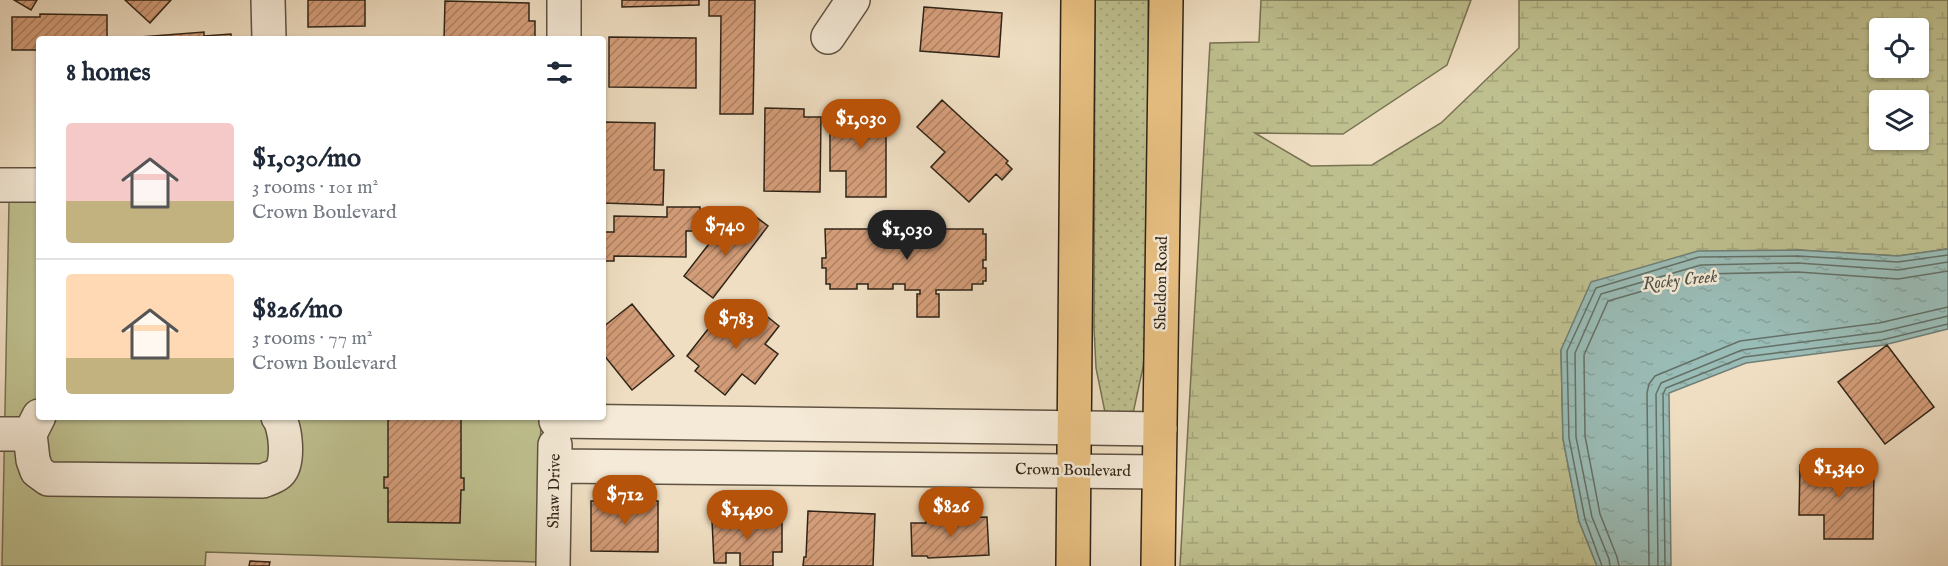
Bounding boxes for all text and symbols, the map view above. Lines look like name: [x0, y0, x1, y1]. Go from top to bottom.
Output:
map controls: [1869, 18, 1929, 150]
button: locate: [1869, 18, 1929, 78]
text: 8 homes: [66, 56, 151, 89]
icon: filters: [543, 56, 576, 89]
button: layers: [1869, 90, 1929, 150]
pin: $1,030: [812, 99, 910, 150]
text: $1,030: [836, 106, 886, 131]
text: $1,030/mo: [252, 142, 361, 175]
icon: home: [114, 147, 186, 219]
text: 3 rooms · 101 m²: [252, 175, 378, 200]
text: Crown Boulevard: [252, 200, 397, 225]
pin: $740: [689, 206, 761, 257]
pin: $1,030: [858, 210, 956, 261]
text: $740: [705, 213, 745, 238]
text: $1,030: [882, 217, 932, 242]
street label: Sheldon Road: [1151, 236, 1173, 330]
water label: Rocky Creek: [1641, 266, 1719, 296]
text: $826/mo: [252, 293, 343, 326]
icon: home: [114, 298, 186, 370]
pin: $783: [700, 299, 772, 350]
text: $783: [718, 306, 754, 331]
text: 3 rooms · 77 m²: [252, 326, 372, 351]
text: Crown Boulevard: [252, 351, 397, 376]
pin: $1,340: [1790, 448, 1888, 499]
street label: Shaw Drive: [544, 453, 566, 529]
text: $1,340: [1814, 455, 1864, 480]
street label: Crown Boulevard: [1015, 460, 1131, 482]
pin: $712: [589, 475, 661, 526]
text: $712: [606, 482, 644, 507]
pin: $826: [915, 487, 987, 538]
pin: $1,490: [698, 490, 796, 541]
text: $826: [933, 494, 969, 519]
text: $1,490: [721, 497, 773, 522]

